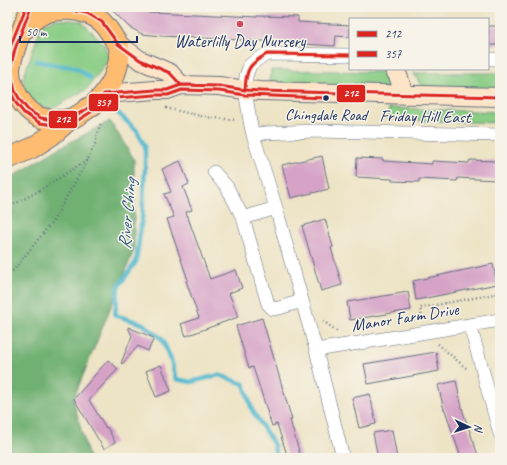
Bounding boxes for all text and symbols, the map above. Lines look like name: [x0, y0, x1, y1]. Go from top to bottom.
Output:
scale bar: [20, 18, 137, 44]
legend: [349, 18, 489, 70]
marker: Waterlilly Day Nursery: [235, 19, 245, 29]
text: 50 m: [26, 24, 48, 40]
text: 212: [385, 26, 403, 42]
place label: Waterlilly Day Nursery: [175, 31, 307, 52]
text: 357: [385, 46, 402, 62]
line badge: 212: [336, 84, 366, 103]
text: 212: [344, 86, 359, 100]
line badge: 357: [88, 93, 119, 112]
marker: Chingdale Road: [321, 93, 331, 103]
text: 357: [96, 95, 111, 109]
place label: Chingdale Road: [285, 105, 370, 125]
street label: Friday Hill East: [379, 105, 473, 128]
line badge: 212: [48, 110, 78, 129]
text: 212: [56, 112, 71, 126]
water label: River Ching: [113, 175, 141, 250]
street label: Manor Farm Drive: [350, 298, 461, 336]
north arrow: [449, 407, 489, 447]
text: N: [472, 424, 486, 434]

